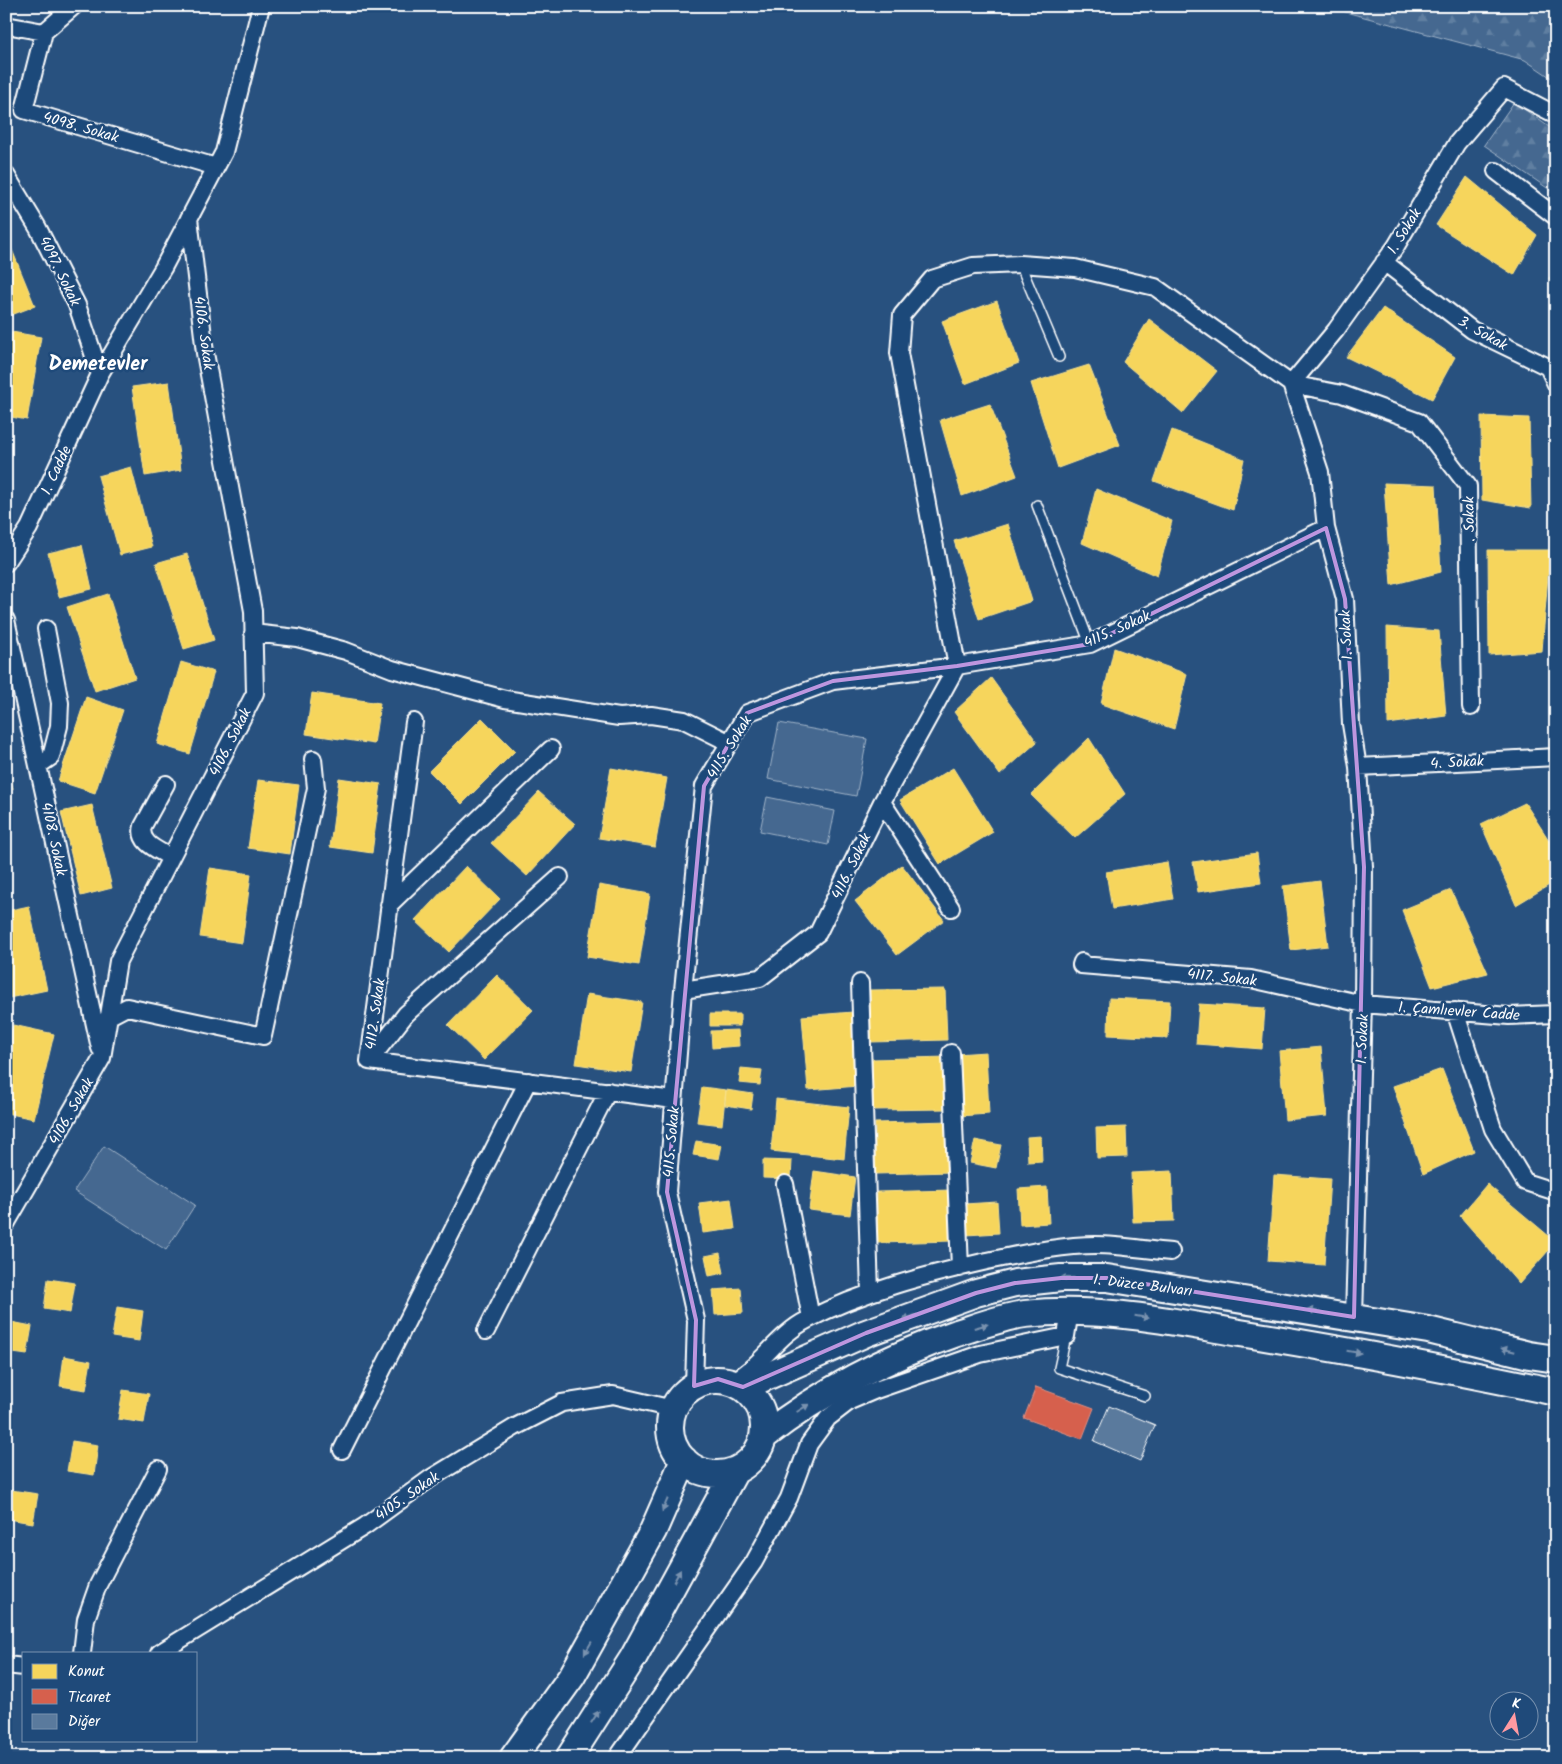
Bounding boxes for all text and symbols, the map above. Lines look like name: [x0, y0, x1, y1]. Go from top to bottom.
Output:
street label: 4098. Sokak: [40, 106, 122, 150]
street label: 1. Sokak: [1381, 203, 1429, 259]
street label: 4097. Sokak: [32, 232, 87, 311]
street label: 4106. Sokak: [186, 295, 220, 373]
street label: 3. Sokak: [1453, 310, 1513, 358]
district label: Demetevler: [49, 349, 148, 381]
street label: 1. Cadde: [35, 442, 79, 499]
street label: . Sokak: [1458, 495, 1482, 542]
street label: 4115. Sokak: [1080, 604, 1156, 655]
street label: 1. Sokak: [1334, 608, 1360, 661]
street label: 4106. Sokak: [203, 703, 259, 781]
street label: 4115. Sokak: [701, 710, 759, 784]
street label: 4. Sokak: [1430, 750, 1485, 776]
street label: 4108. Sokak: [33, 800, 73, 879]
street label: 4116. Sokak: [825, 828, 879, 904]
street label: 4117. Sokak: [1186, 962, 1259, 994]
street label: 4112. Sokak: [359, 976, 393, 1051]
street label: 1. Çamlıevler Cadde: [1397, 996, 1521, 1028]
street label: 1. Sokak: [1350, 1013, 1376, 1065]
street label: 4106. Sokak: [43, 1073, 101, 1150]
street label: 4115. Sokak: [657, 1105, 687, 1179]
street label: 1. Düzce Bulvarı: [1092, 1268, 1194, 1304]
one-way arrow: [1059, 1274, 1075, 1282]
one-way arrow: [1306, 1306, 1322, 1314]
one-way arrow: [1134, 1313, 1150, 1321]
one-way arrow: [903, 1314, 918, 1321]
one-way arrow: [974, 1321, 989, 1329]
one-way arrow: [1500, 1346, 1516, 1354]
one-way arrow: [1346, 1348, 1362, 1356]
one-way arrow: [796, 1404, 809, 1413]
street label: 4105. Sokak: [370, 1465, 446, 1528]
one-way arrow: [660, 1498, 668, 1512]
one-way arrow: [673, 1569, 681, 1584]
one-way arrow: [584, 1641, 593, 1655]
legend: [22, 1652, 198, 1742]
text: Konut: [68, 1660, 105, 1684]
text: Ticaret: [68, 1686, 111, 1710]
north arrow: [1490, 1692, 1540, 1742]
text: K: [1510, 1693, 1523, 1716]
text: Diğer: [68, 1710, 101, 1734]
one-way arrow: [591, 1710, 600, 1723]

